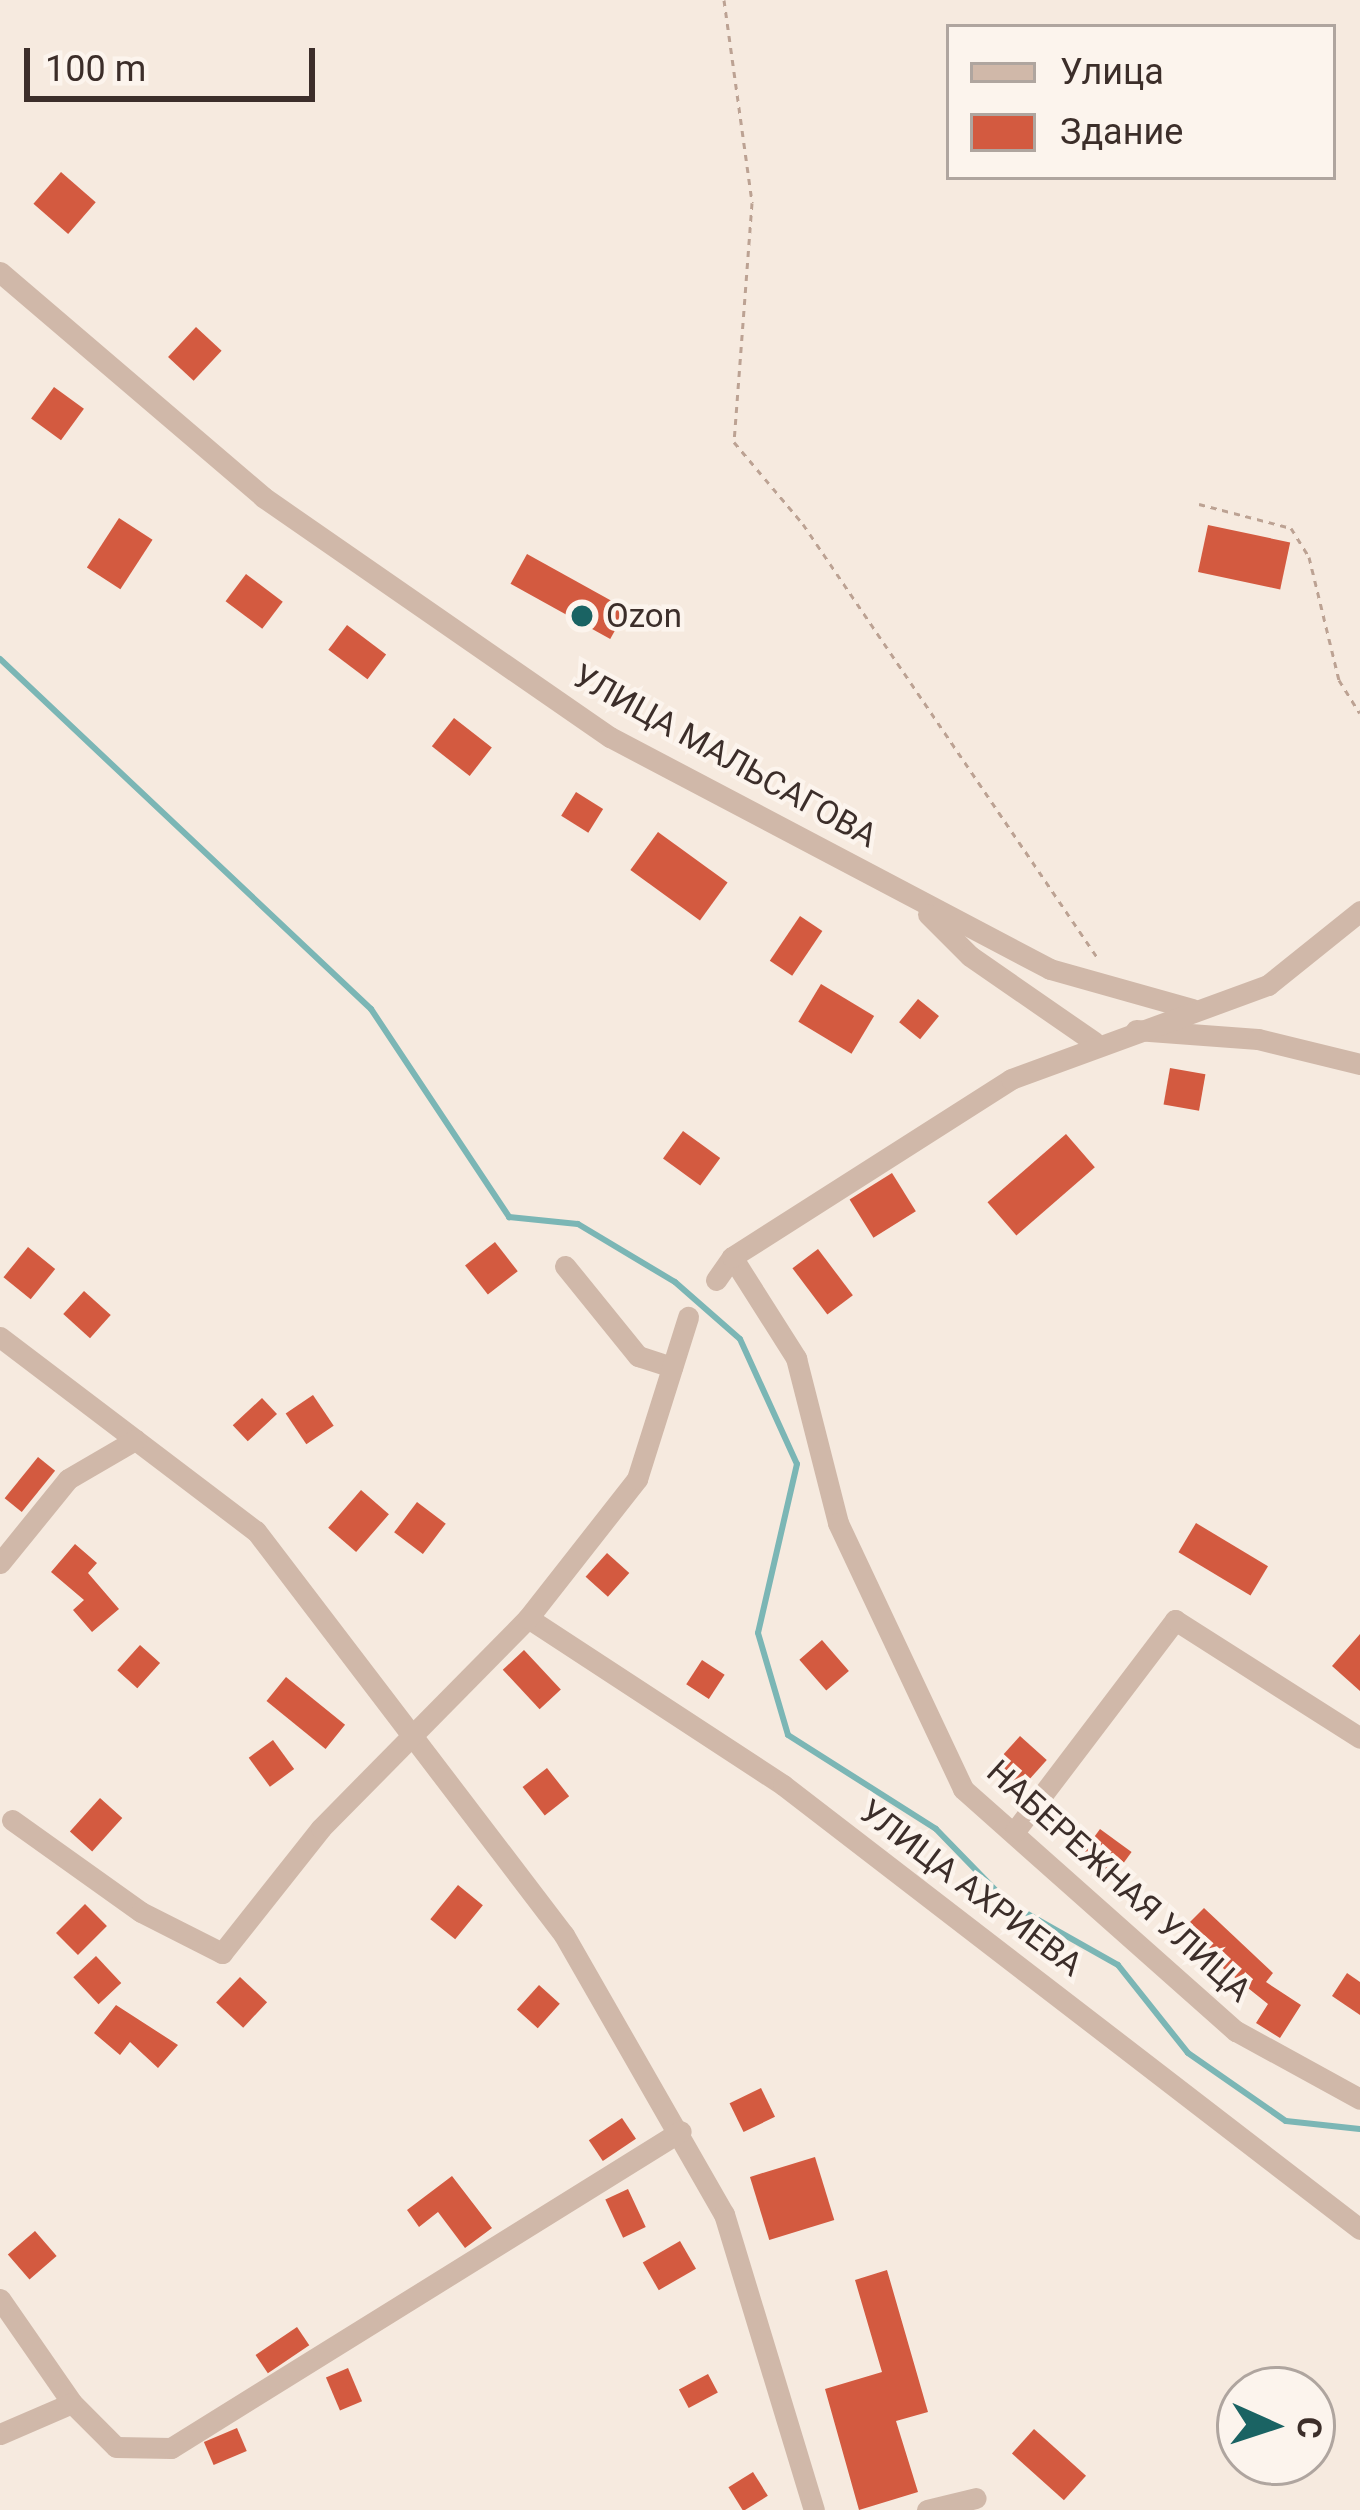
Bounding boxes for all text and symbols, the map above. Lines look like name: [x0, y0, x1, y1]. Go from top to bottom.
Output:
scale bar: [30, 24, 321, 98]
legend: [946, 24, 1336, 180]
text: 100 m: [45, 48, 146, 90]
text: Улица: [1060, 51, 1164, 93]
text: Здание: [1060, 111, 1183, 153]
place label: Ozon: [606, 596, 682, 636]
marker: Ozon: [569, 603, 595, 629]
street label: УЛИЦА МАЛЬСАГОВА: [566, 656, 884, 856]
street label: НАБЕРЕЖНАЯ УЛИЦА: [979, 1752, 1259, 2010]
street label: УЛИЦА АХРИЕВА: [852, 1791, 1090, 1985]
north arrow: [1216, 2366, 1336, 2486]
text: С: [1289, 2416, 1329, 2440]

